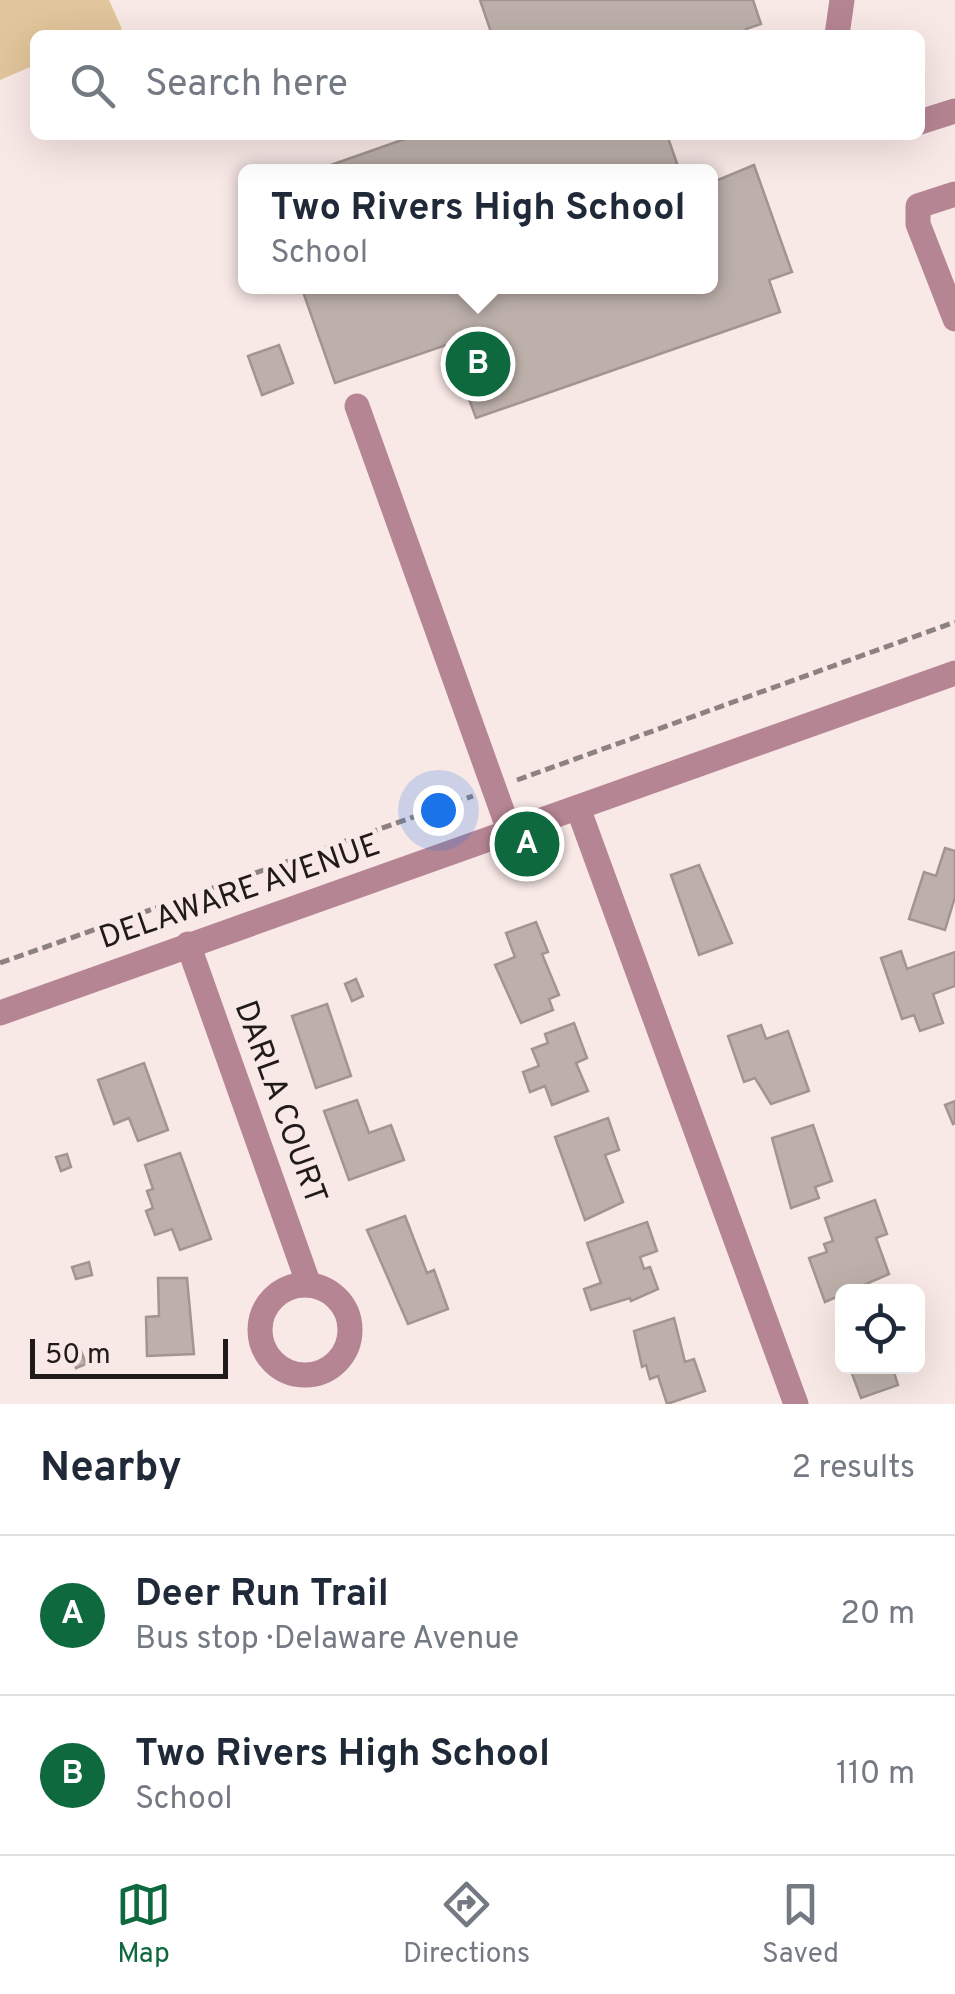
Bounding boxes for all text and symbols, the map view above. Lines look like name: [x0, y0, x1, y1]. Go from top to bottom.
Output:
search box: [30, 30, 925, 140]
icon: search: [65, 58, 120, 113]
text: Search here: [145, 61, 348, 110]
popup: [238, 164, 718, 294]
text: Two Rivers High School: [270, 185, 686, 234]
text: School: [270, 234, 368, 274]
pin: B: [446, 326, 510, 402]
your location: [413, 785, 464, 836]
pin: A: [494, 806, 560, 882]
street label: DELAWARE AVENUE: [94, 826, 386, 960]
street label: DARLA COURT: [224, 996, 334, 1210]
map controls: [835, 1284, 925, 1374]
button: locate: [835, 1284, 925, 1374]
scale bar: [30, 1334, 228, 1378]
text: 50 m: [45, 1338, 111, 1374]
text: Nearby: [40, 1443, 182, 1496]
text: 2 results: [791, 1449, 915, 1489]
text: Deer Run Trail: [135, 1571, 389, 1620]
text: A: [61, 1595, 84, 1635]
text: 20 m: [840, 1595, 915, 1635]
text: Bus stop · Delaware Avenue: [135, 1620, 519, 1660]
text: Two Rivers High School: [135, 1731, 550, 1780]
text: B: [61, 1755, 84, 1795]
text: 110 m: [836, 1755, 915, 1795]
text: School: [135, 1780, 233, 1820]
tab: Map: [116, 1877, 171, 1973]
tab: Directions: [403, 1877, 530, 1973]
tab: Saved: [762, 1877, 839, 1973]

